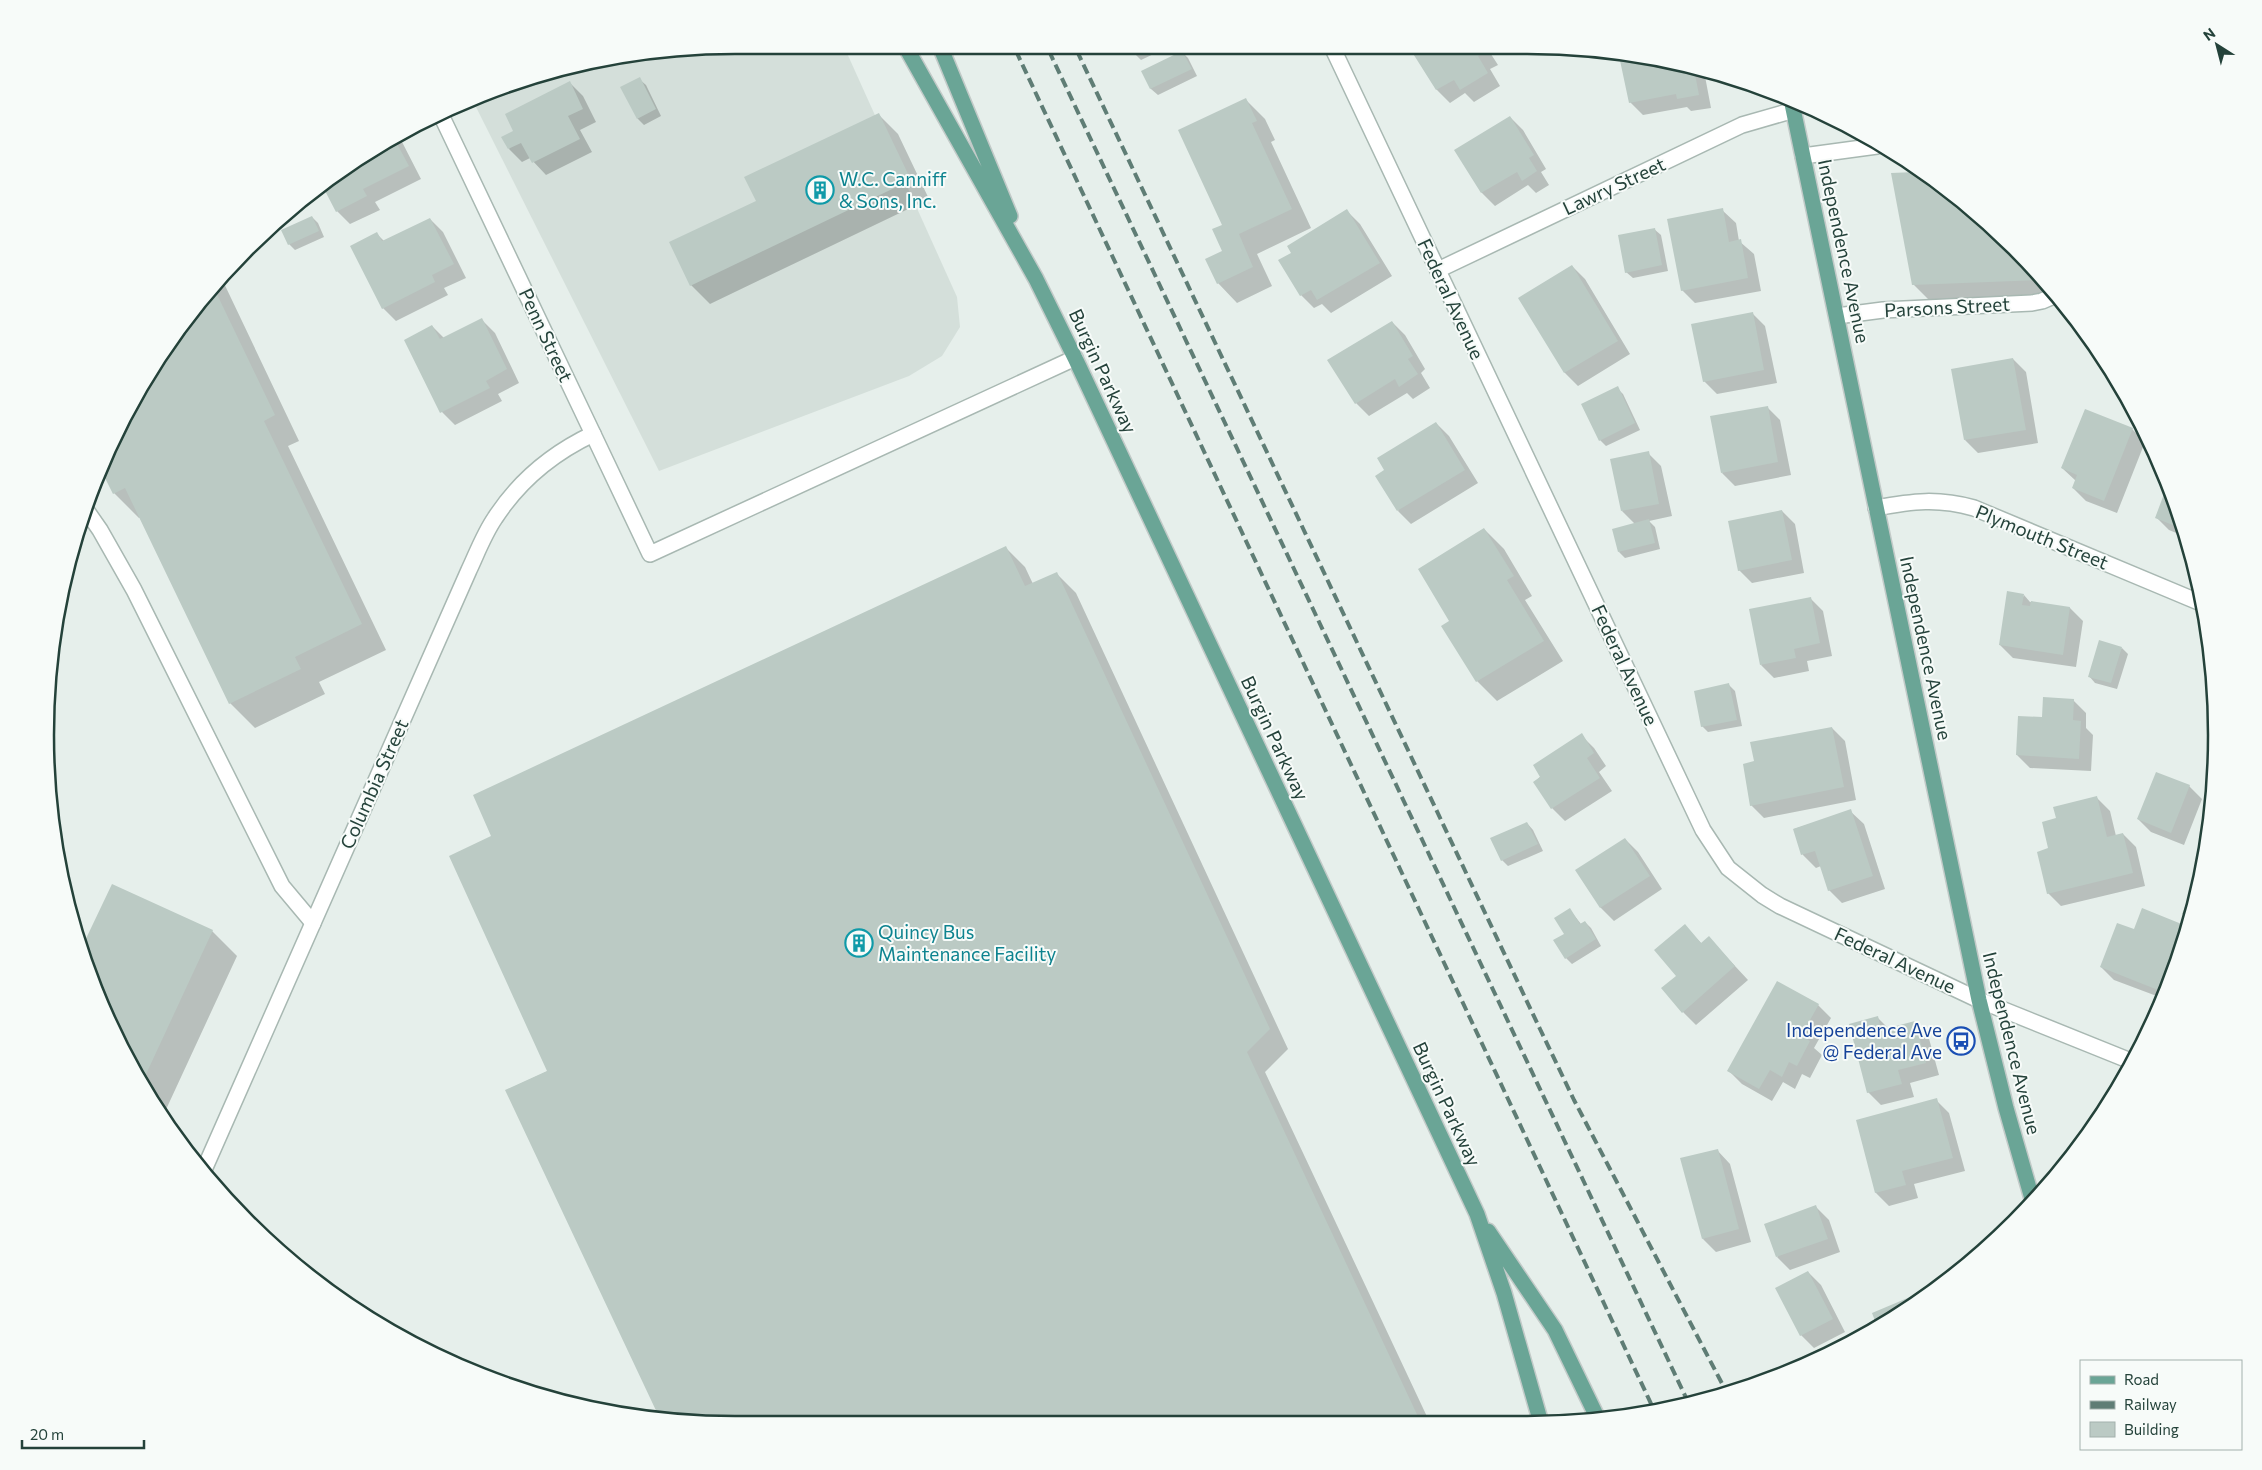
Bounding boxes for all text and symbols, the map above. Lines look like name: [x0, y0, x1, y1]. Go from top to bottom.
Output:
north arrow: [2192, 20, 2242, 70]
text: N: [2200, 24, 2218, 44]
street label: Lawry Street: [1559, 152, 1669, 219]
street label: Independence Avenue: [1814, 157, 1875, 345]
place label: W.C. Canniff & Sons, Inc.: [839, 167, 947, 212]
building icon: W.C. Canniff & Sons, Inc.: [805, 175, 835, 205]
street label: Federal Avenue: [1413, 235, 1489, 363]
street label: Penn Street: [515, 284, 578, 385]
street label: Parsons Street: [1883, 292, 2011, 321]
street label: Burgin Parkway: [1065, 305, 1142, 437]
street label: Plymouth Street: [1972, 499, 2112, 574]
street label: Independence Avenue: [1896, 554, 1957, 742]
street label: Federal Avenue: [1587, 601, 1663, 729]
street label: Burgin Parkway: [1237, 672, 1314, 804]
street label: Columbia Street: [335, 715, 413, 852]
place label: Quincy Bus Maintenance Facility: [878, 920, 1056, 965]
street label: Federal Avenue: [1831, 922, 1959, 998]
building icon: Quincy Bus Maintenance Facility: [844, 928, 874, 958]
street label: Independence Avenue: [1979, 949, 2046, 1137]
place label: Independence Ave @ Federal Ave: [1786, 1018, 1942, 1063]
bus stop icon: Independence Ave @ Federal Ave: [1946, 1026, 1976, 1056]
street label: Burgin Parkway: [1409, 1038, 1486, 1170]
legend: [2080, 1360, 2242, 1450]
text: Road: [2124, 1370, 2159, 1388]
text: Railway: [2124, 1395, 2177, 1413]
scale bar: [22, 1418, 145, 1450]
text: Building: [2124, 1420, 2179, 1438]
text: 20 m: [30, 1425, 64, 1443]

